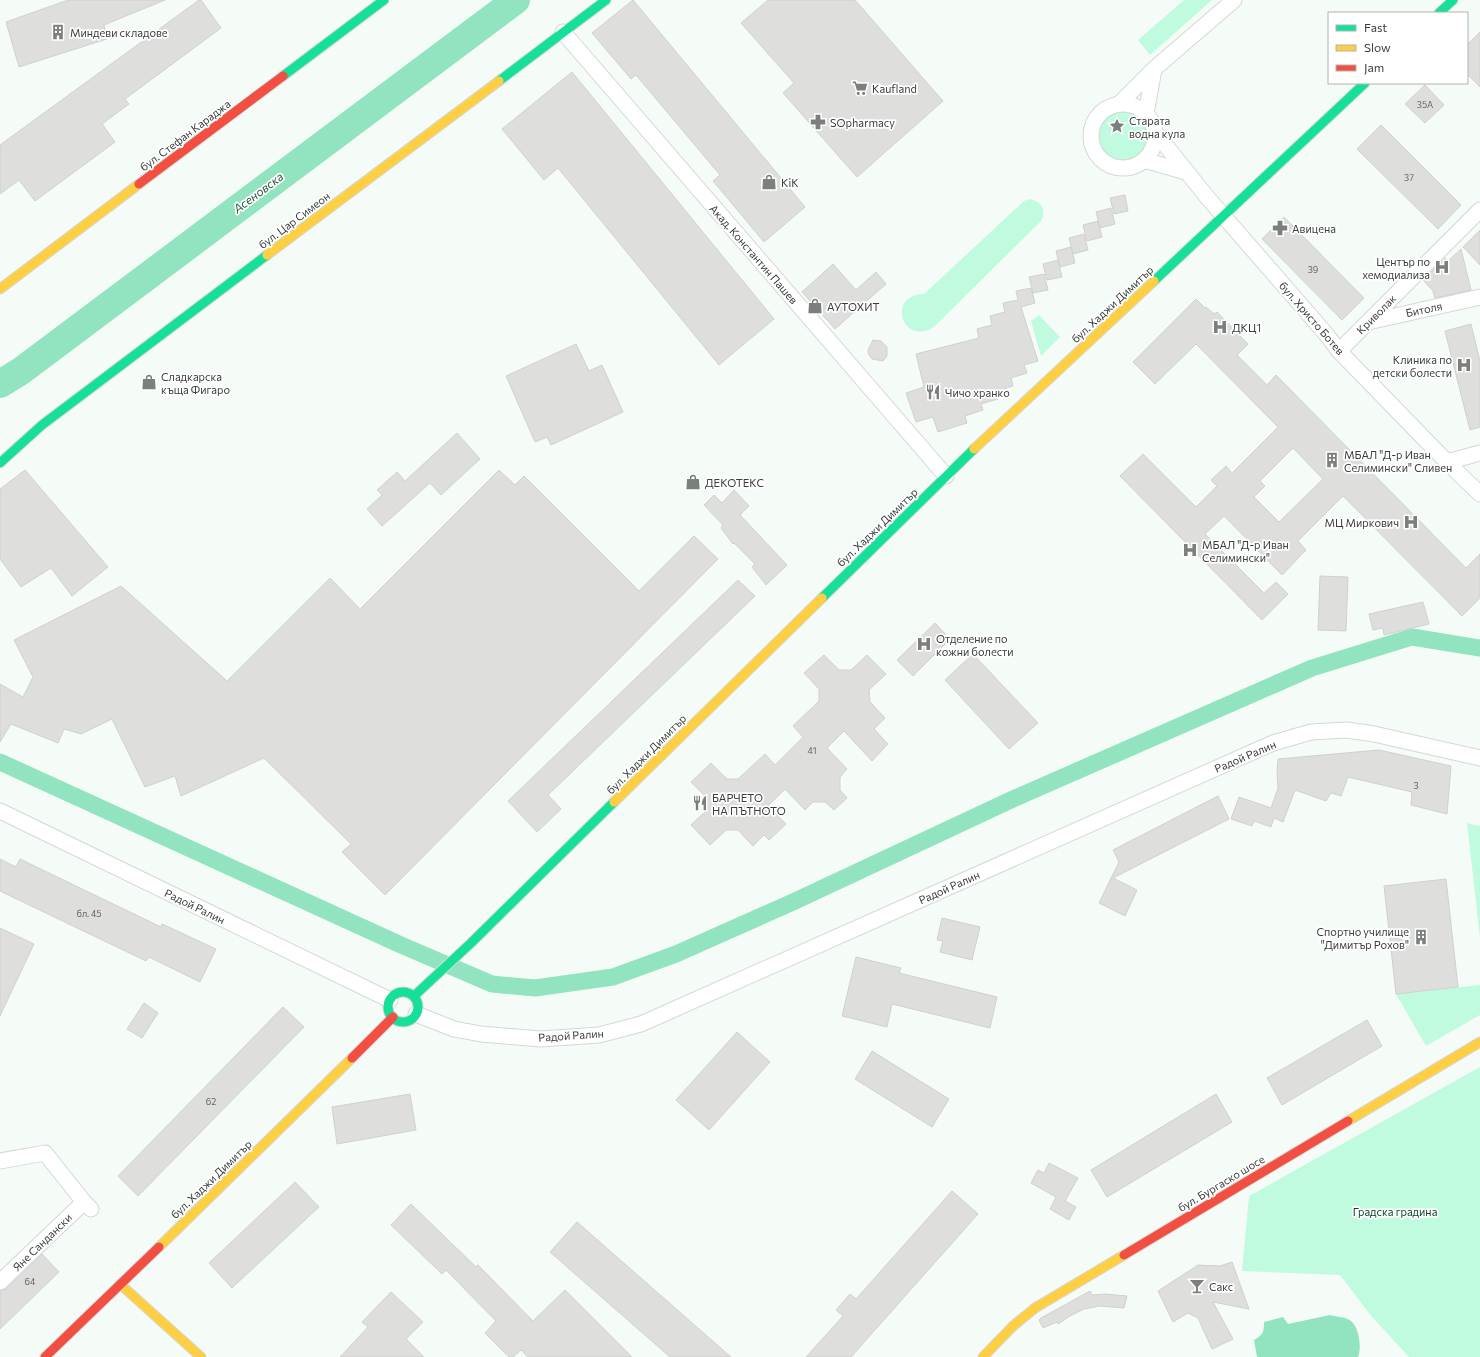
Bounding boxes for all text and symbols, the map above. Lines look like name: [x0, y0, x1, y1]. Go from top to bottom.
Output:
legend: [1328, 12, 1468, 84]
text: Fast: [1364, 20, 1387, 34]
building icon: Миндеви складове: [49, 23, 67, 41]
place label: Миндеви складове: [70, 26, 168, 39]
text: Slow: [1364, 40, 1391, 54]
text: Jam: [1364, 60, 1384, 75]
supermarket icon: Kaufland: [851, 79, 869, 97]
place label: Kaufland: [872, 82, 917, 95]
street label: бул. Стефан Караджа: [137, 97, 233, 173]
house number: 35А: [1417, 99, 1433, 110]
pharmacy icon: SOpharmacy: [809, 113, 827, 131]
place label: Старата водна кула: [1129, 114, 1185, 140]
place label: SOpharmacy: [830, 116, 895, 129]
place icon: Старата водна кула: [1108, 117, 1126, 135]
water label: Асеновска: [229, 169, 286, 216]
house number: 37: [1404, 172, 1414, 183]
shop icon: KiK: [760, 173, 778, 191]
place label: KiK: [781, 176, 799, 189]
street label: бул. Цар Симеон: [256, 189, 332, 251]
street label: Акад. Константин Пашев: [707, 202, 801, 306]
pharmacy icon: Авицена: [1271, 219, 1289, 237]
place label: Авицена: [1292, 222, 1336, 235]
place label: Център по хемодиализа: [1362, 255, 1430, 281]
hospital icon: Център по хемодиализа: [1433, 258, 1451, 276]
street label: бул. Хаджи Димитър: [1068, 263, 1156, 345]
house number: 39: [1308, 264, 1318, 275]
street label: бул. Христо Ботев: [1277, 279, 1347, 357]
street label: Криволак: [1354, 292, 1398, 336]
shop icon: АУТОХИТ: [806, 297, 824, 315]
street label: Битоля: [1405, 299, 1443, 319]
place label: АУТОХИТ: [827, 300, 879, 313]
hospital icon: ДКЦ1: [1211, 318, 1229, 336]
place label: ДКЦ1: [1232, 321, 1261, 334]
place label: Клиника по детски болести: [1373, 353, 1452, 379]
hospital icon: Клиника по детски болести: [1455, 356, 1473, 374]
place label: Сладкарска къща Фигаро: [161, 370, 230, 396]
shop icon: Сладкарска къща Фигаро: [140, 373, 158, 391]
restaurant icon: Чичо хранко: [924, 383, 942, 401]
place label: Чичо хранко: [945, 386, 1010, 399]
place label: МБАЛ "Д-р Иван Селимински" Сливен: [1344, 448, 1452, 474]
building icon: МБАЛ "Д-р Иван Селимински" Сливен: [1323, 451, 1341, 469]
shop icon: ДЕКОТЕКС: [684, 473, 702, 491]
place label: ДЕКОТЕКС: [705, 476, 764, 489]
street label: бул. Хаджи Димитър: [834, 485, 920, 569]
hospital icon: МЦ Миркович: [1402, 513, 1420, 531]
place label: МЦ Миркович: [1324, 516, 1399, 529]
place label: МБАЛ "Д-р Иван Селимински": [1202, 538, 1289, 564]
hospital icon: МБАЛ "Д-р Иван Селимински": [1181, 541, 1199, 559]
place label: Отделение по кожни болести: [936, 632, 1014, 658]
hospital icon: Отделение по кожни болести: [915, 635, 933, 653]
street label: бул. Хаджи Димитър: [604, 712, 688, 796]
street label: Радой Ралин: [1212, 737, 1278, 775]
house number: 41: [808, 745, 816, 756]
house number: 3: [1413, 780, 1419, 791]
place label: БАРЧЕТО НА ПЪТНОТО: [712, 791, 786, 817]
restaurant icon: БАРЧЕТО НА ПЪТНОТО: [691, 794, 709, 812]
street label: Радой Ралин: [916, 868, 982, 906]
street label: Радой Ралин: [163, 886, 227, 926]
house number: бл. 45: [76, 908, 102, 919]
place label: Спортно училище "Димитър Рохов": [1317, 925, 1409, 951]
building icon: Спортно училище "Димитър Рохов": [1412, 928, 1430, 946]
street label: Радой Ралин: [538, 1026, 604, 1044]
house number: 62: [206, 1096, 216, 1107]
street label: бул. Хаджи Димитър: [168, 1137, 254, 1221]
street label: бул. Бургаско шосе: [1175, 1152, 1267, 1214]
park label: Градска градина: [1353, 1205, 1437, 1218]
street label: Яне Сандански: [10, 1211, 74, 1273]
house number: 64: [25, 1276, 36, 1287]
bar icon: Сакс: [1188, 1277, 1206, 1295]
place label: Сакс: [1209, 1280, 1233, 1293]

